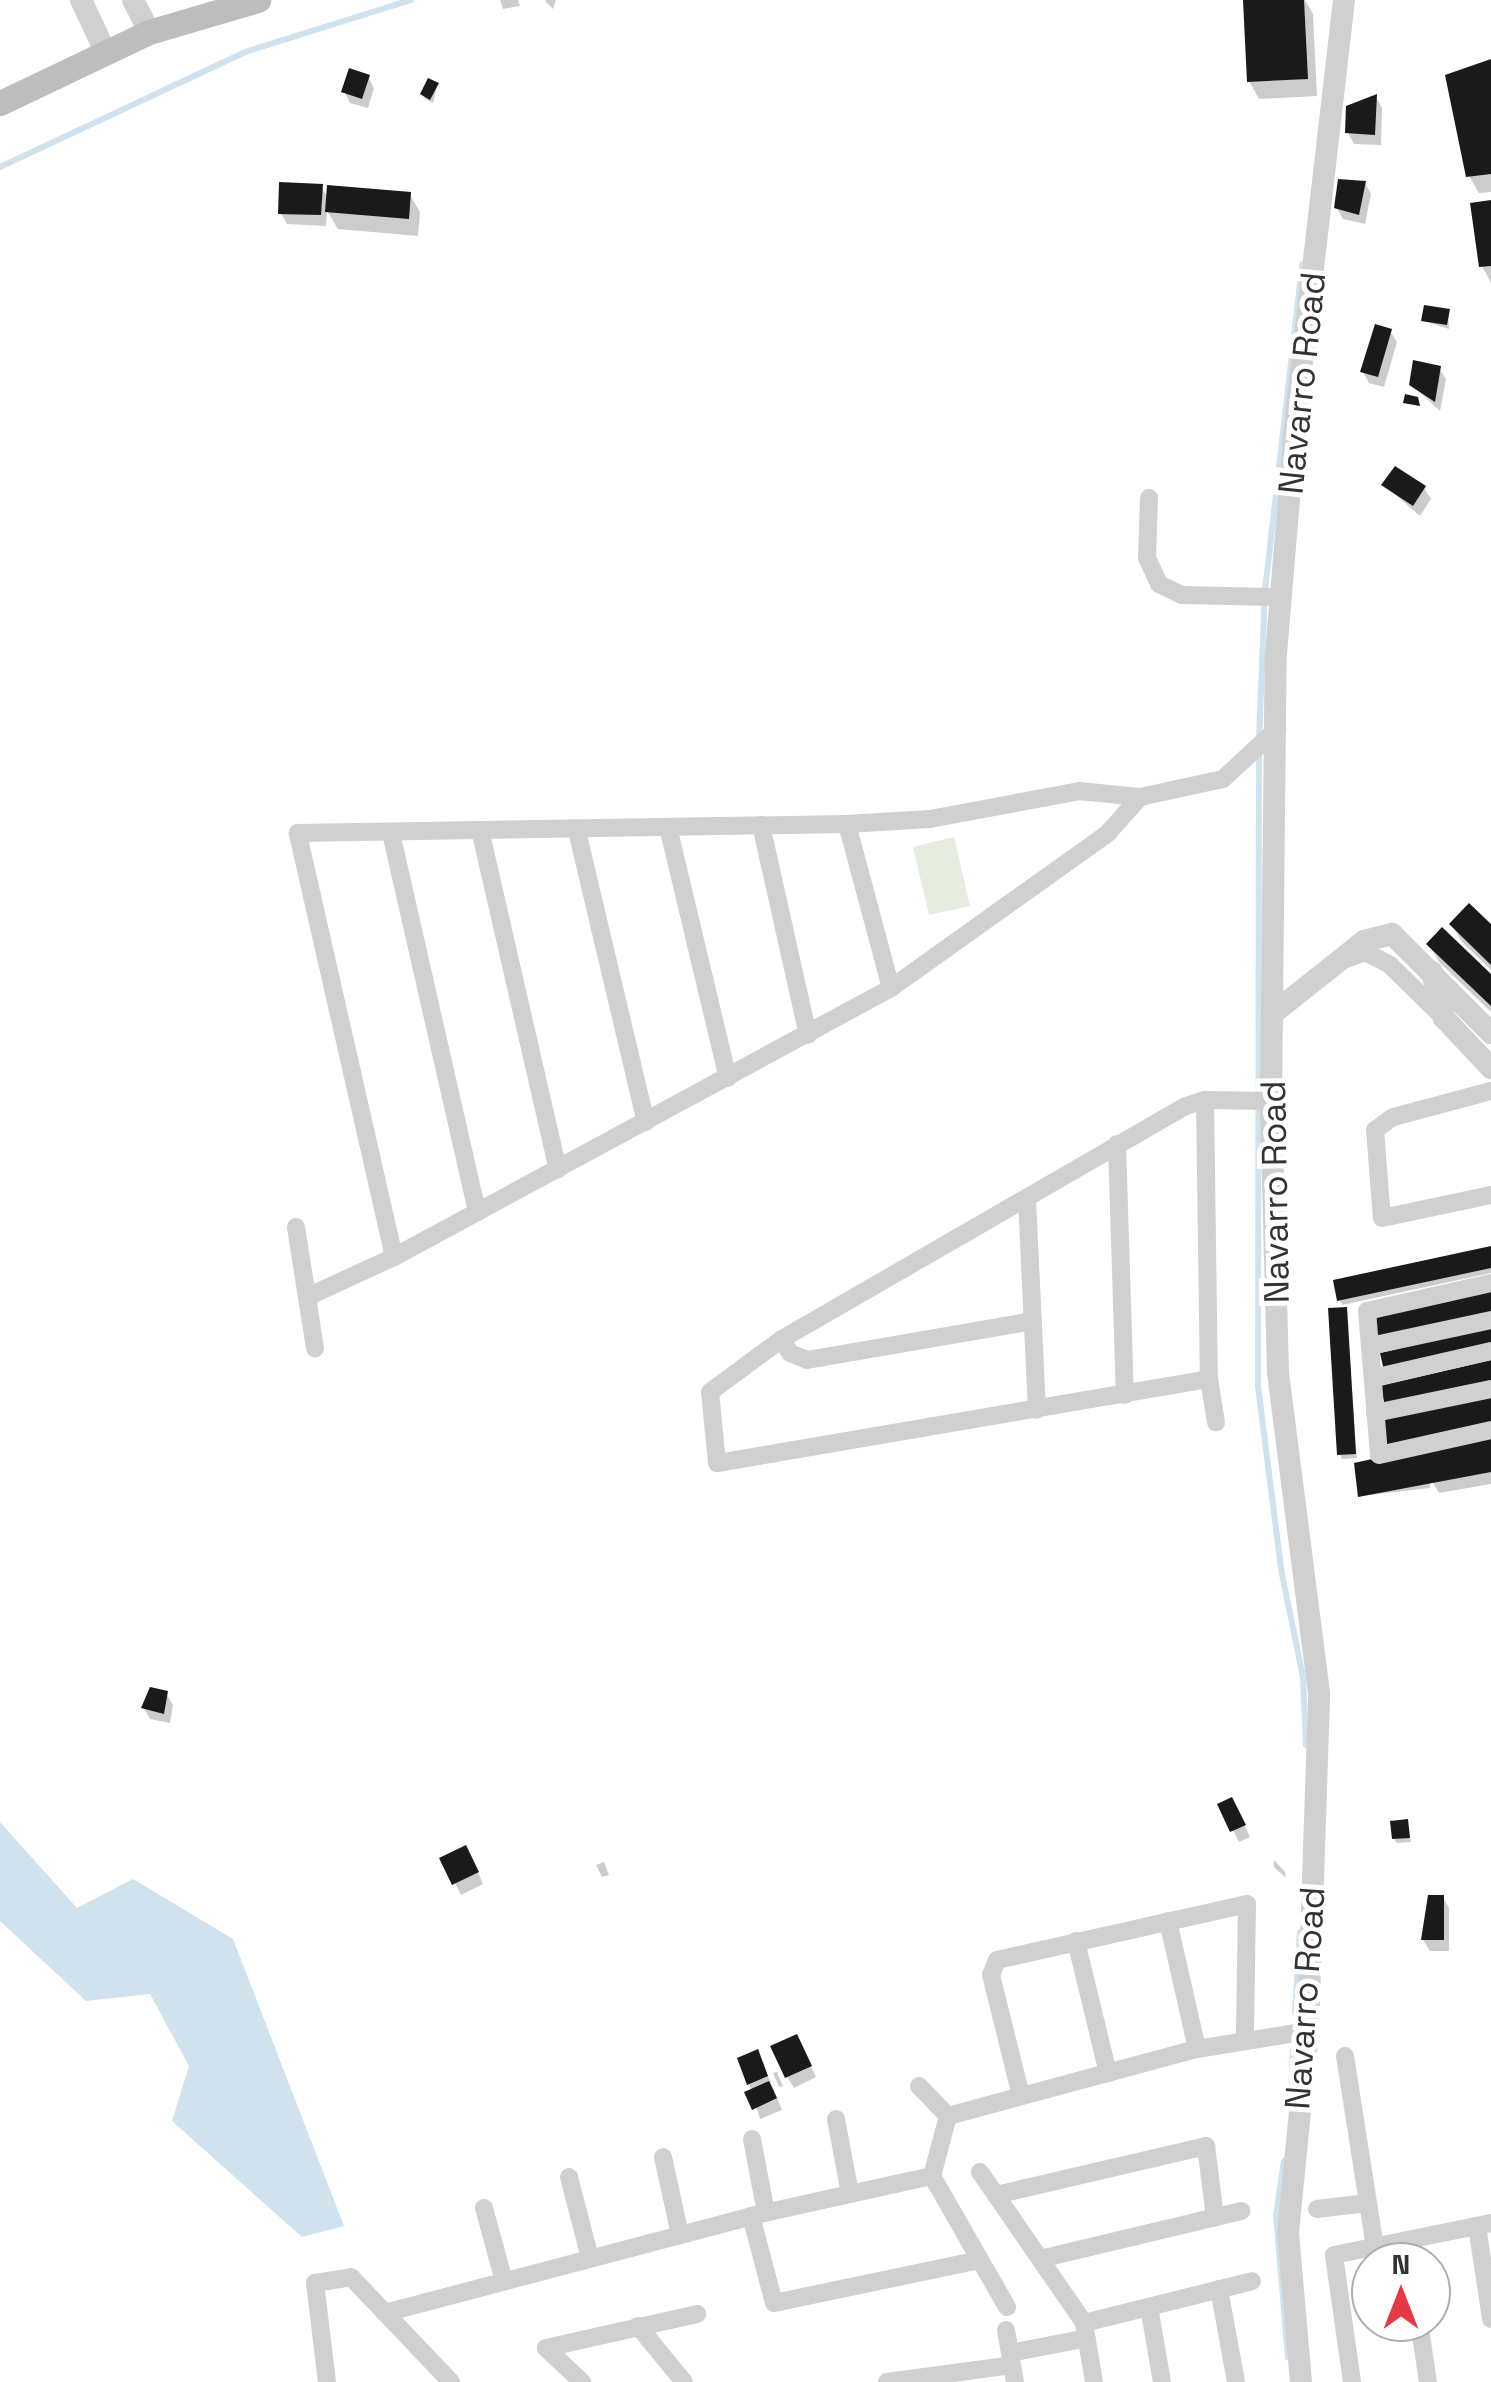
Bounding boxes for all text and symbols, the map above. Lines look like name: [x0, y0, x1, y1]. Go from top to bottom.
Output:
street label: Navarro Road: [1269, 270, 1335, 496]
street label: Navarro Road: [1252, 1080, 1298, 1304]
street label: Navarro Road: [1276, 1885, 1334, 2111]
north arrow: [1351, 2242, 1451, 2342]
text: N: [1392, 2246, 1410, 2282]

